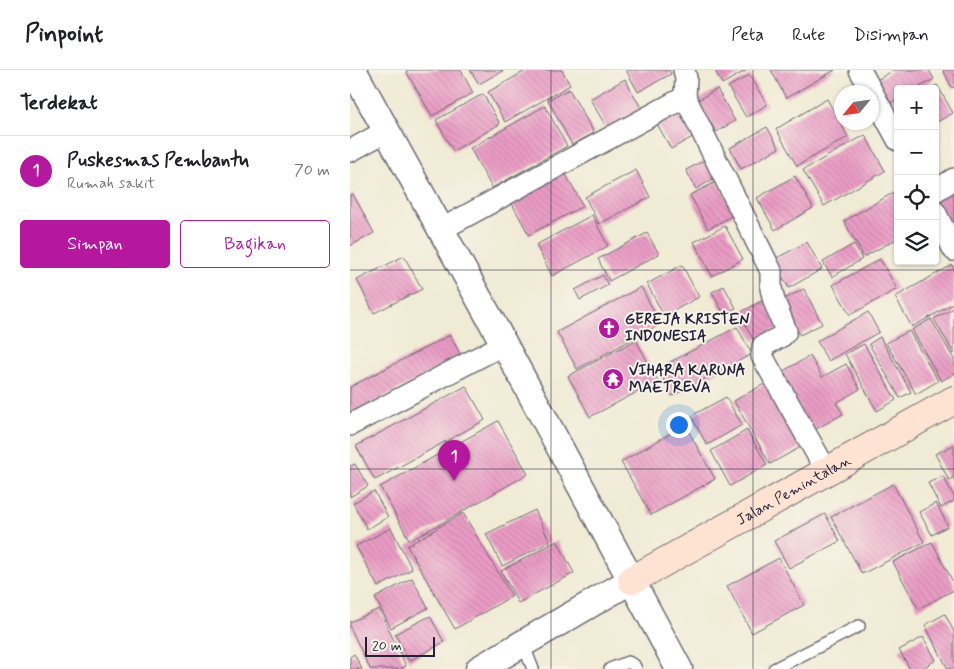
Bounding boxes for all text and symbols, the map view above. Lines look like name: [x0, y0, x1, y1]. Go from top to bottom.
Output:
text: Pinpoint: [25, 19, 103, 50]
text: Peta: [731, 23, 764, 47]
text: Rute: [792, 23, 825, 47]
text: Disimpan: [853, 23, 929, 47]
north arrow: [834, 85, 879, 130]
map controls: [894, 85, 939, 265]
button: +: [894, 85, 939, 130]
text: Terdekat: [20, 89, 98, 117]
button: −: [894, 130, 939, 175]
text: Puskesmas Pembantu: [67, 148, 249, 173]
text: 1: [32, 160, 40, 181]
text: 70 m: [294, 160, 330, 181]
text: Rumah sakit: [67, 173, 155, 194]
button: locate: [894, 175, 939, 220]
button: Simpan: [20, 220, 170, 268]
button: Bagikan: [180, 220, 330, 268]
button: layers: [894, 220, 939, 265]
place label: GEREJA KRISTEN INDONESIA: [625, 310, 750, 347]
church icon: GEREJA KRISTEN INDONESIA: [597, 316, 621, 340]
place label: VIHARA KARUNA MAETREVA: [629, 361, 746, 398]
temple icon: VIHARA KARUNA MAETREVA: [601, 367, 625, 391]
your location: [666, 412, 692, 438]
pin: 1: [438, 440, 470, 481]
street label: Jalan Pemintalan: [733, 451, 855, 531]
scale bar: [365, 634, 435, 657]
text: 20 m: [372, 637, 402, 655]

